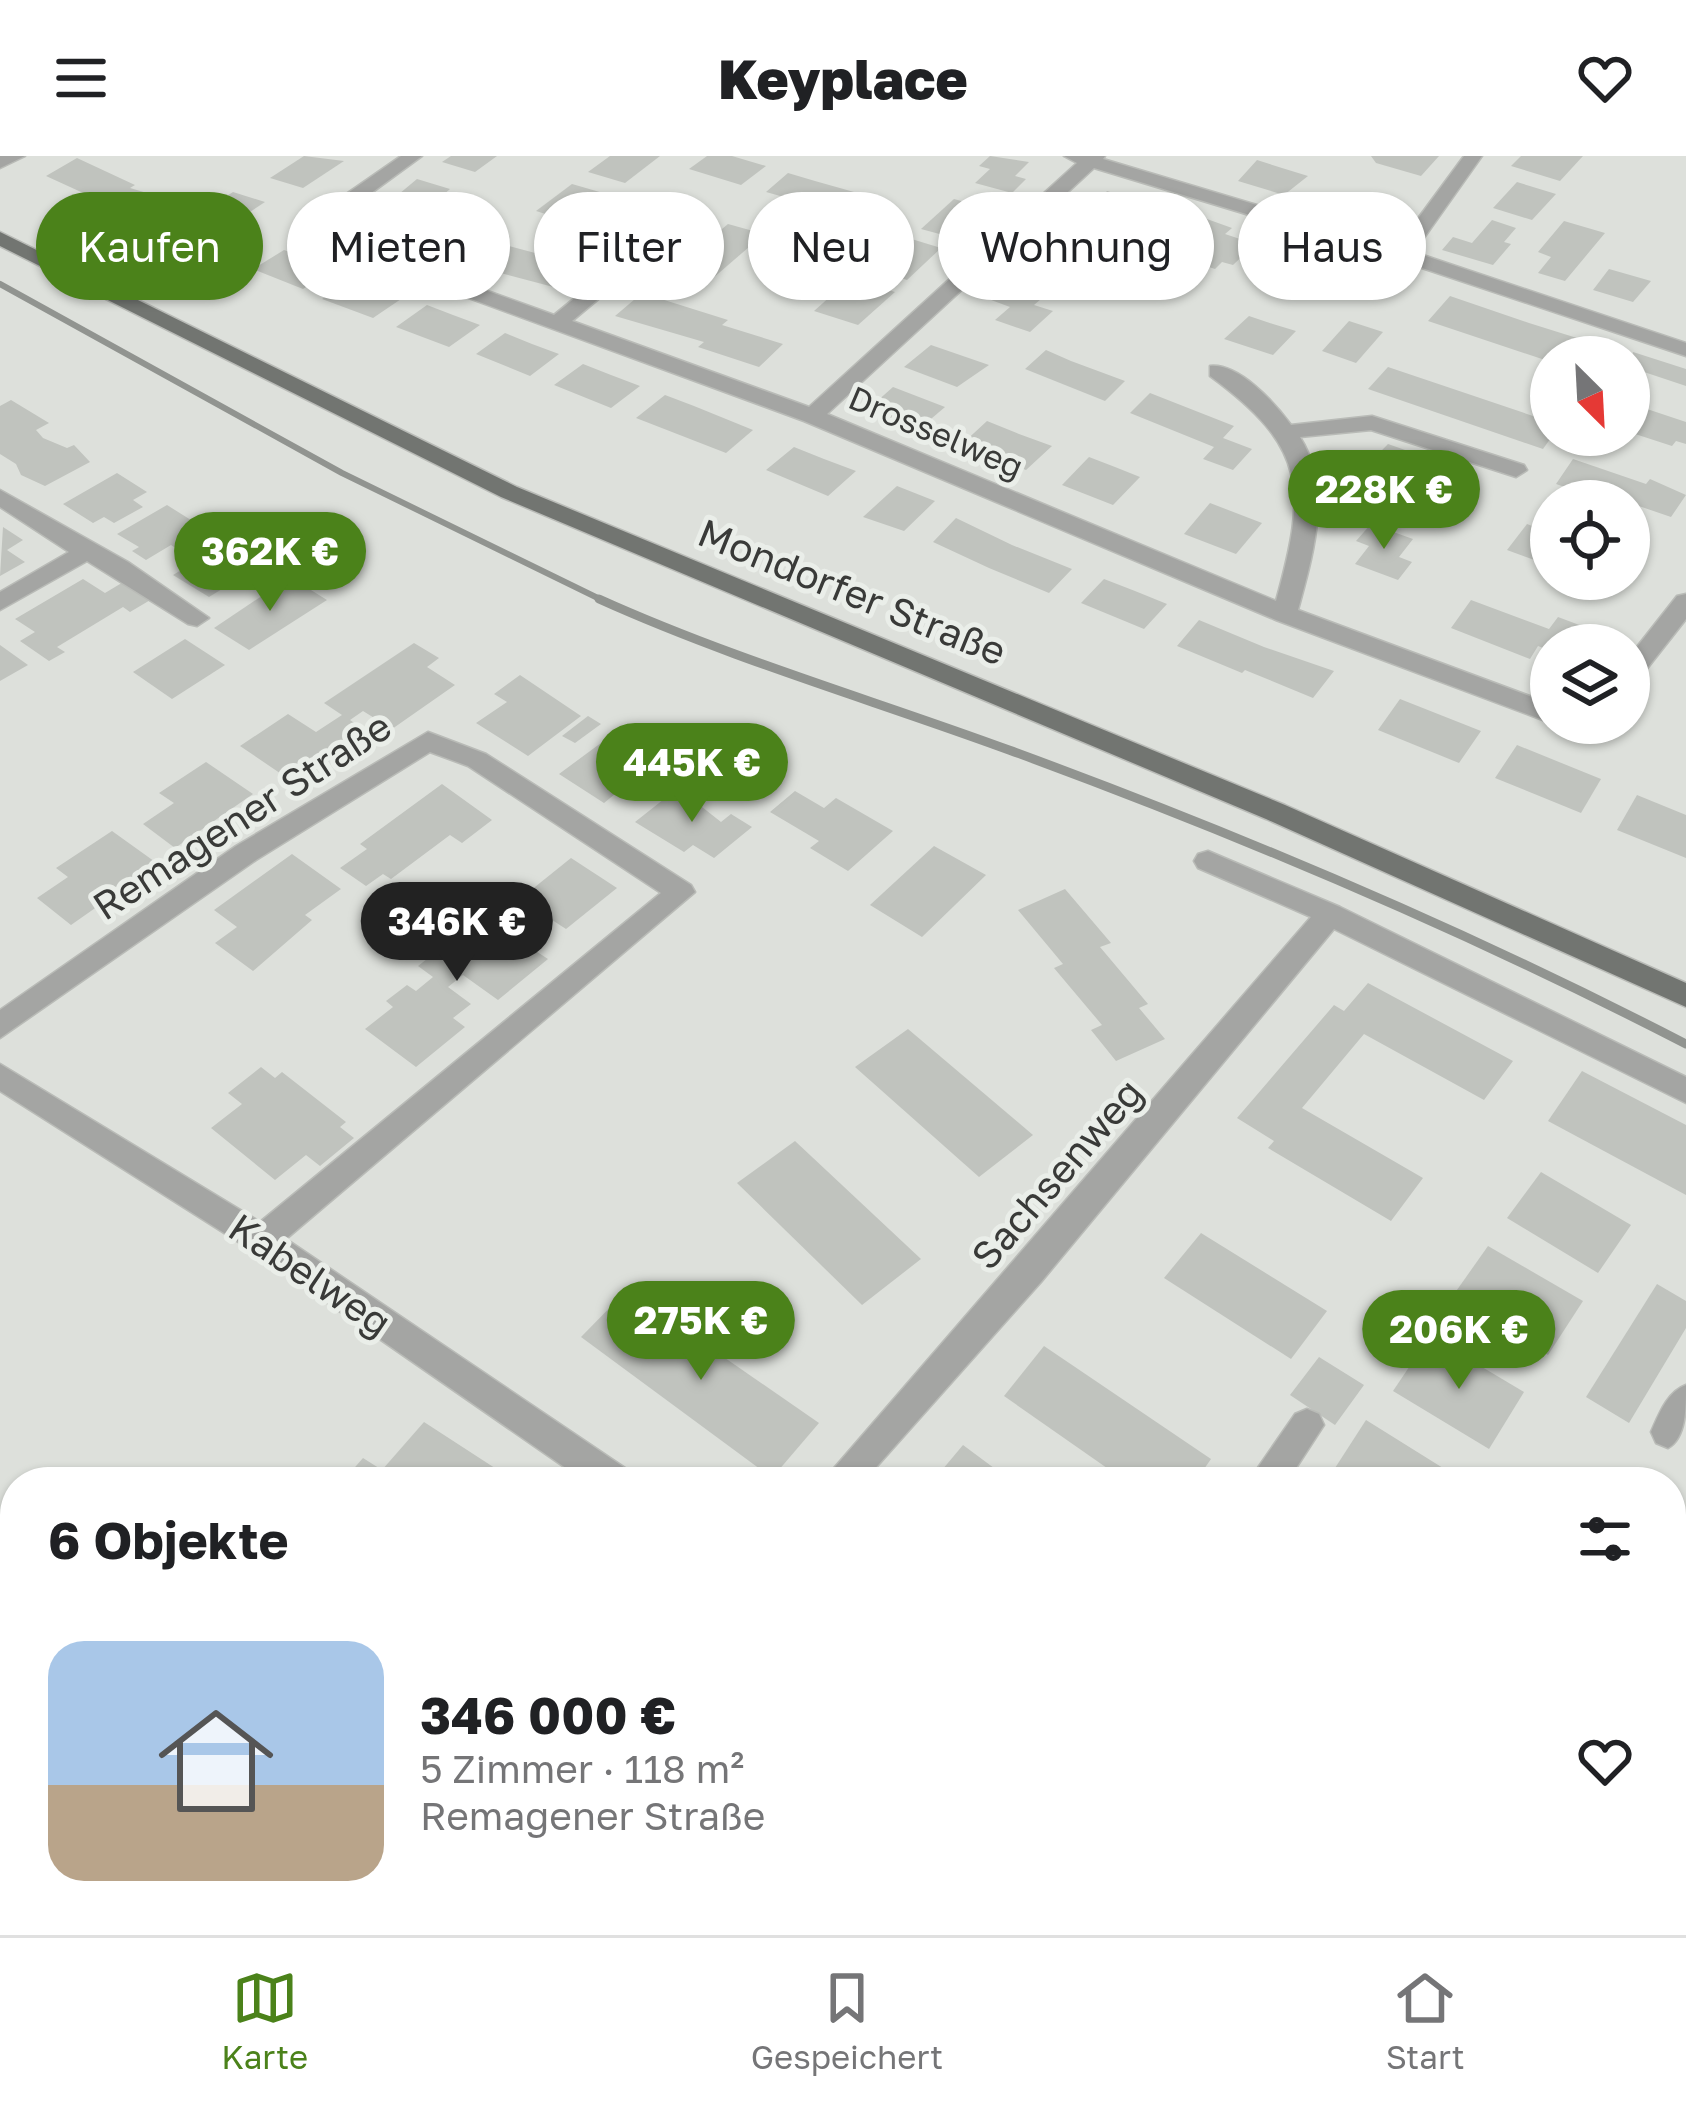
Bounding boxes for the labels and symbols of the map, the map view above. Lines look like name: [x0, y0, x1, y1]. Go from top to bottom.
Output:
north arrow: [1530, 336, 1650, 456]
street label: Drosselweg: [843, 377, 1029, 486]
pin: 228K €: [1286, 450, 1482, 552]
street label: Mondorfer Straße: [692, 508, 1013, 675]
pin: 362K €: [172, 512, 368, 614]
street label: Remagener Straße: [84, 702, 399, 929]
pin: 445K €: [594, 723, 790, 825]
pin: 346K €: [359, 882, 555, 984]
street label: Sachsenweg: [961, 1069, 1152, 1278]
street label: Kabelweg: [220, 1203, 400, 1346]
pin: 275K €: [603, 1281, 799, 1383]
pin: 206K €: [1361, 1290, 1557, 1392]

